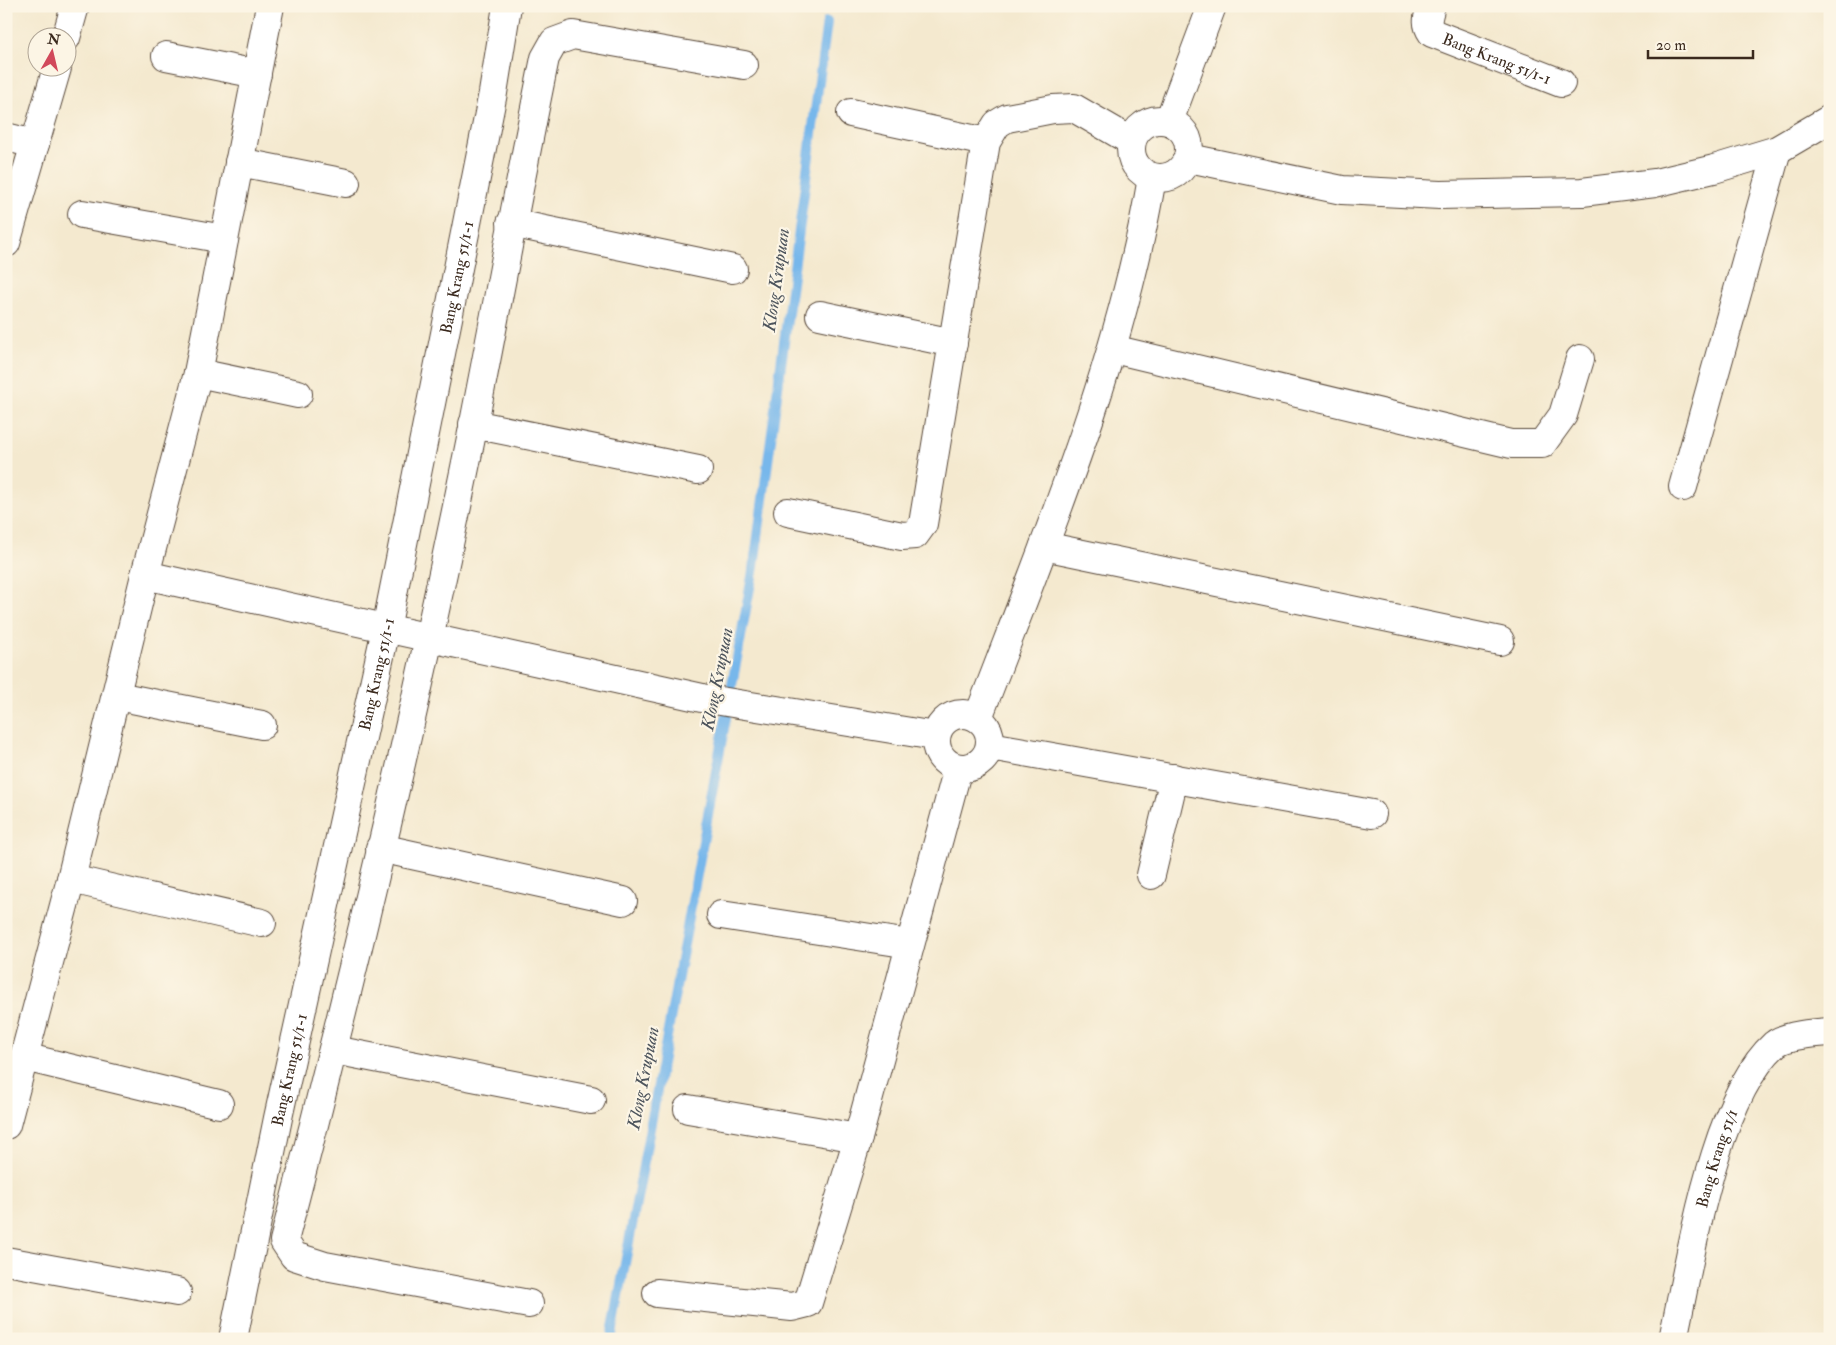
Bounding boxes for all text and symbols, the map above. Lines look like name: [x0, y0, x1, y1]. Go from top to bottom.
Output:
north arrow: [28, 28, 78, 78]
scale bar: [1648, 28, 1754, 60]
street label: Bang Krang 51/1-1: [1439, 29, 1554, 89]
text: N: [45, 30, 62, 49]
text: 20 m: [1656, 36, 1686, 55]
street label: Bang Krang 51/1-1: [436, 219, 478, 336]
water label: Klong Krupuan: [758, 227, 795, 334]
street label: Bang Krang 51/1-1: [355, 616, 399, 733]
water label: Klong Krupuan: [696, 626, 739, 733]
street label: Bang Krang 51/1-1: [268, 1012, 312, 1128]
water label: Klong Krupuan: [622, 1025, 665, 1132]
street label: Bang Krang 51/1: [1692, 1106, 1742, 1210]

